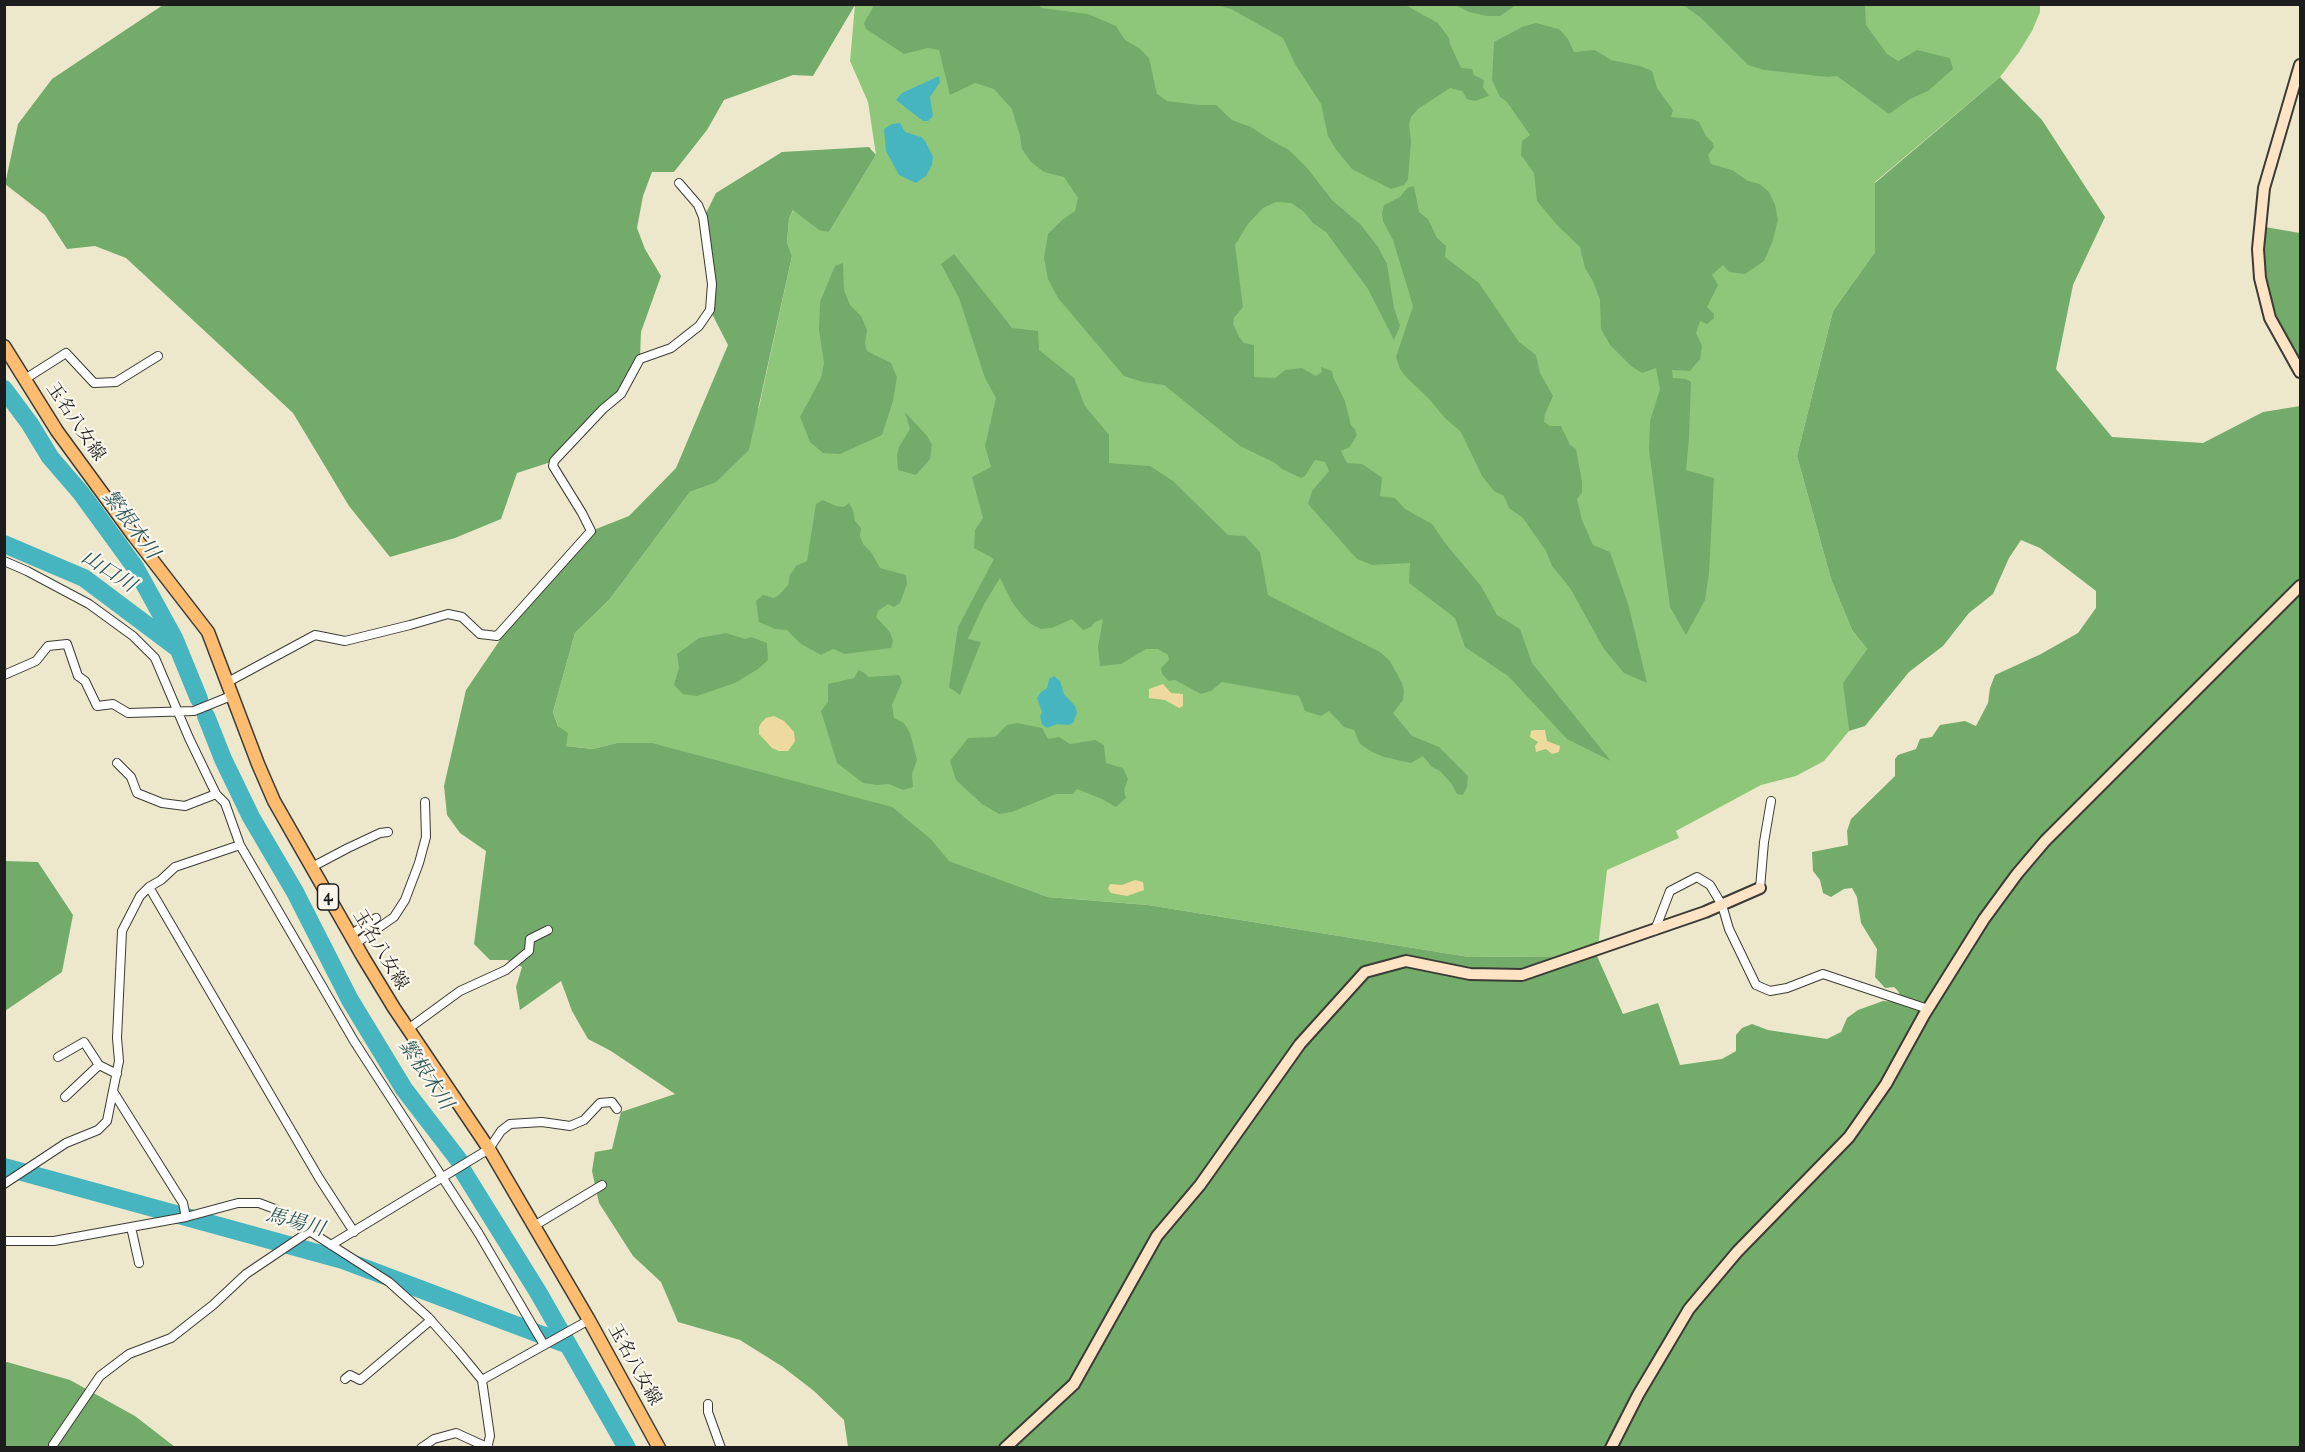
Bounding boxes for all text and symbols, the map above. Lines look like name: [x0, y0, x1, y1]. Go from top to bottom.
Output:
street label: 玉名八女線: [41, 379, 109, 465]
water label: 繁根木川: [96, 486, 164, 564]
water label: 山口川: [76, 546, 140, 598]
road number: 4: [318, 884, 338, 910]
street label: 玉名八女線: [348, 906, 412, 994]
water label: 繁根木川: [393, 1035, 457, 1115]
water label: 馬場川: [263, 1204, 327, 1242]
street label: 玉名八女線: [603, 1320, 665, 1410]

